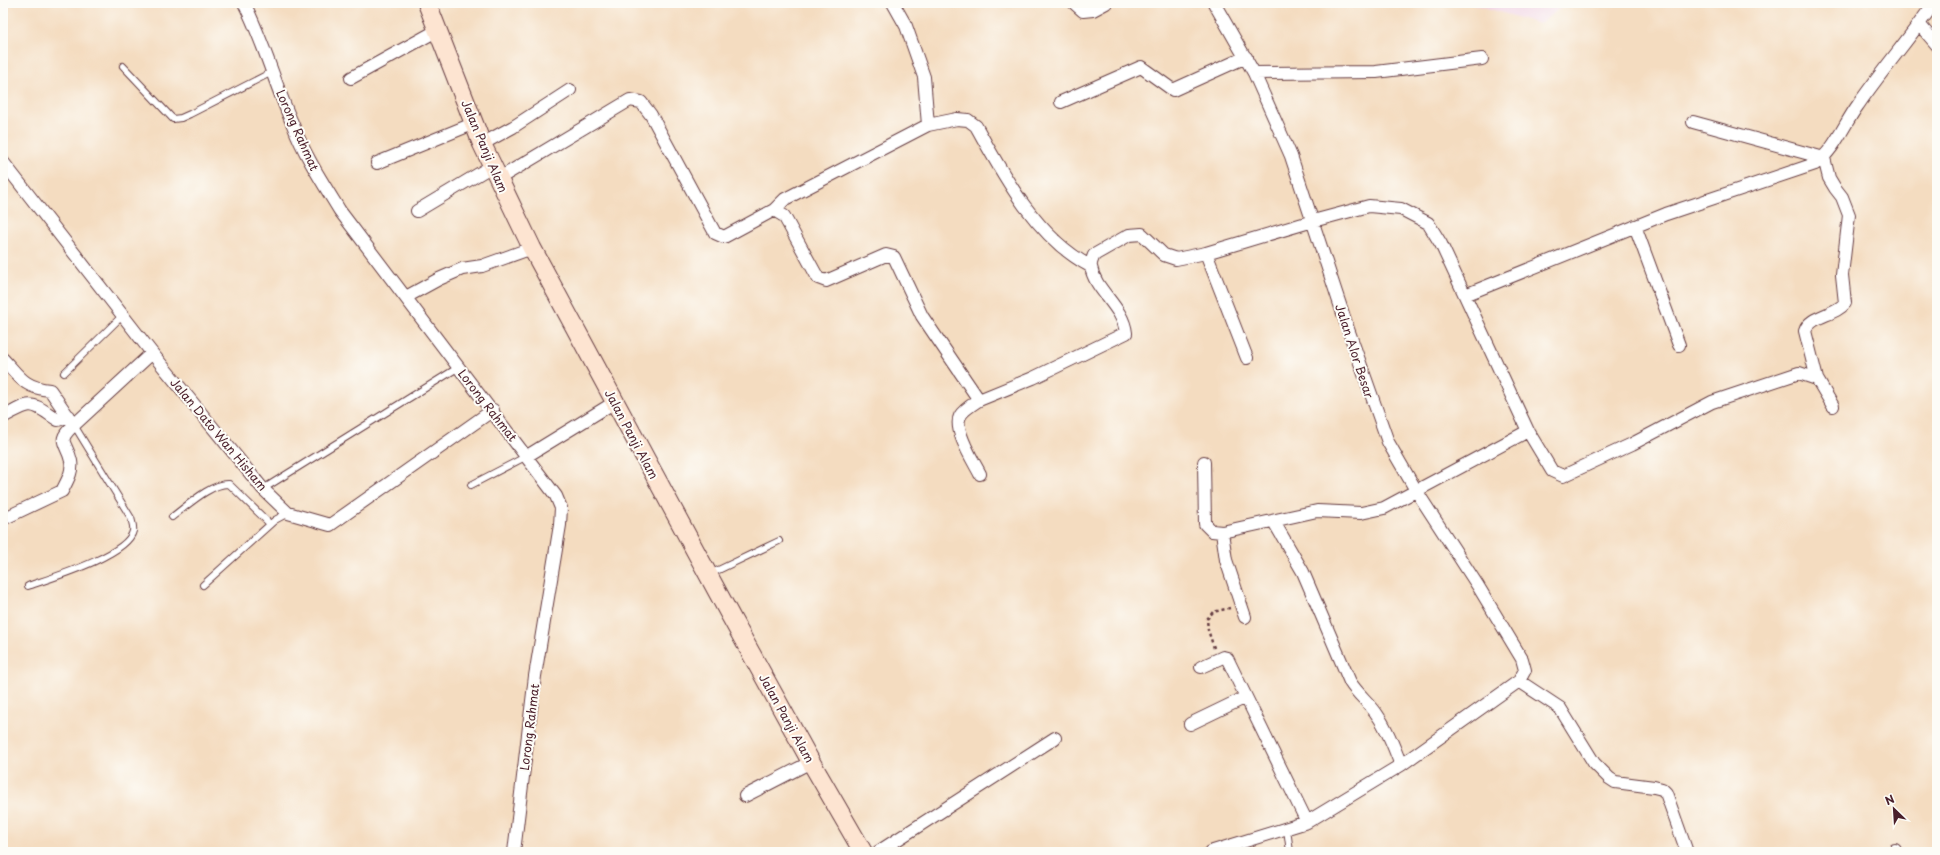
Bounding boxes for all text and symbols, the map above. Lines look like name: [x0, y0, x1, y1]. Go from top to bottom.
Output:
street label: Lorong Rahmat: [272, 86, 324, 174]
street label: Jalan Panji Alam: [457, 97, 513, 195]
street label: Jalan Alor Besar: [1331, 302, 1379, 401]
street label: Lorong Rahmat: [454, 365, 522, 445]
street label: Jalan Dato Wan Hisham: [166, 374, 272, 494]
street label: Jalan Panji Alam: [601, 386, 663, 482]
street label: Jalan Panji Alam: [755, 670, 819, 766]
street label: Lorong Rahmat: [515, 683, 543, 771]
north arrow: [1874, 789, 1914, 829]
text: N: [1882, 790, 1897, 809]

